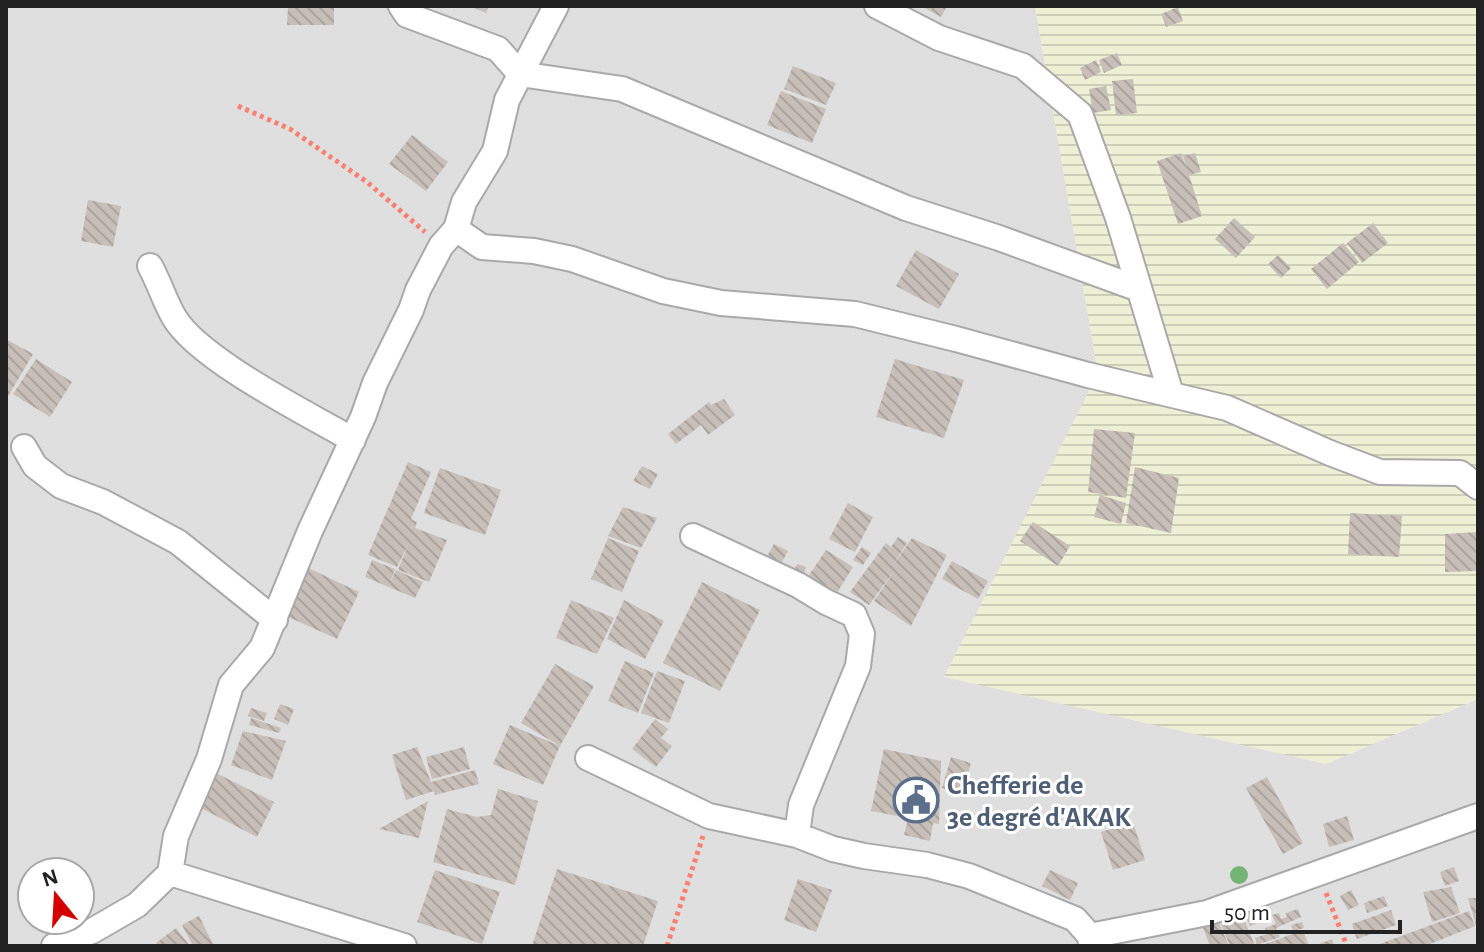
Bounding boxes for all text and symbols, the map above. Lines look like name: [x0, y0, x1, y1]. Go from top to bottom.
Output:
place label: Chefferie de 3e degré d'AKAK: [947, 772, 1131, 832]
public building icon: Chefferie de 3e degré d'AKAK: [892, 776, 940, 824]
north arrow: [16, 856, 96, 936]
text: N: [39, 865, 61, 891]
scale bar: [1212, 884, 1400, 934]
text: 50 m: [1224, 901, 1270, 925]

